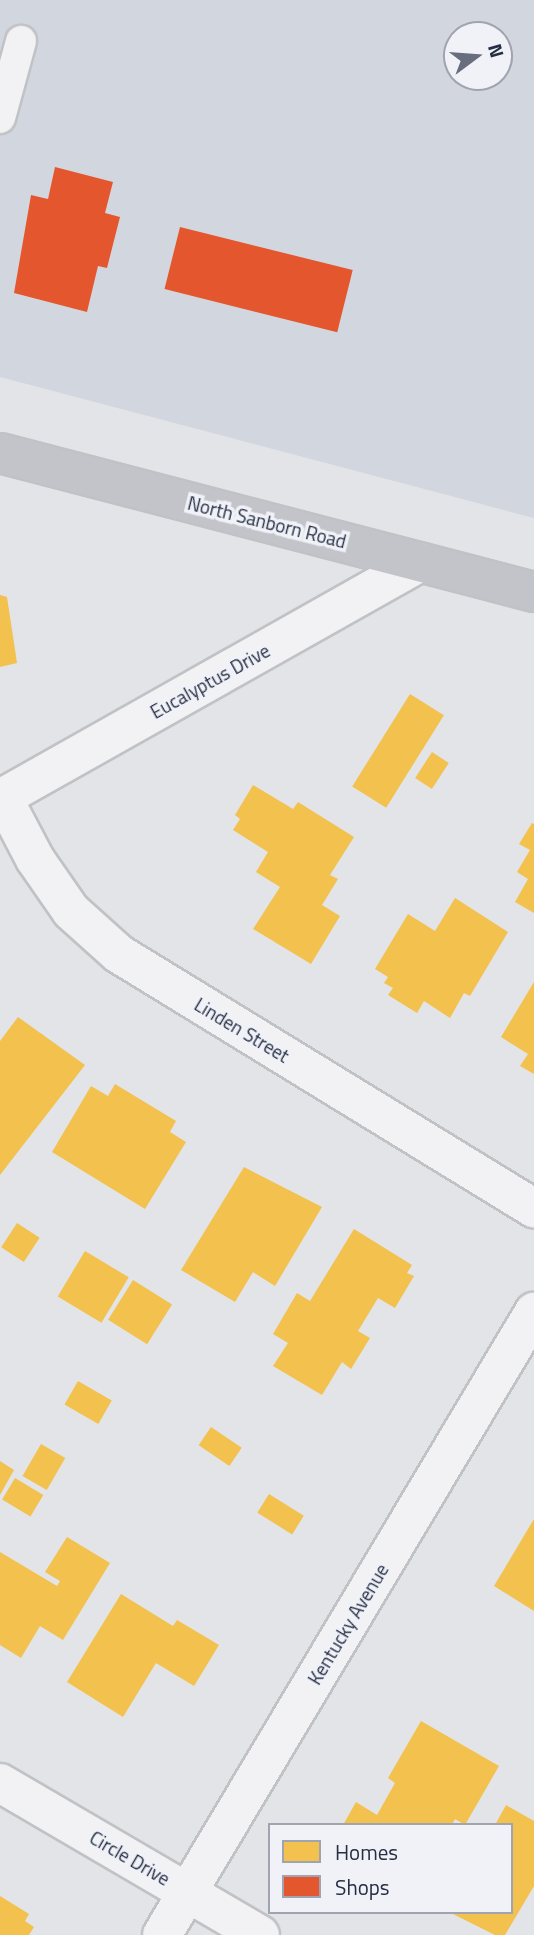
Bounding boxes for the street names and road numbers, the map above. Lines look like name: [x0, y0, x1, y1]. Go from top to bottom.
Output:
street label: North Sanborn Road: [185, 491, 349, 553]
street label: Eucalyptus Drive: [146, 639, 274, 723]
street label: Linden Street: [190, 993, 294, 1067]
street label: Kentucky Avenue: [303, 1559, 393, 1689]
street label: Circle Drive: [86, 1826, 174, 1890]

